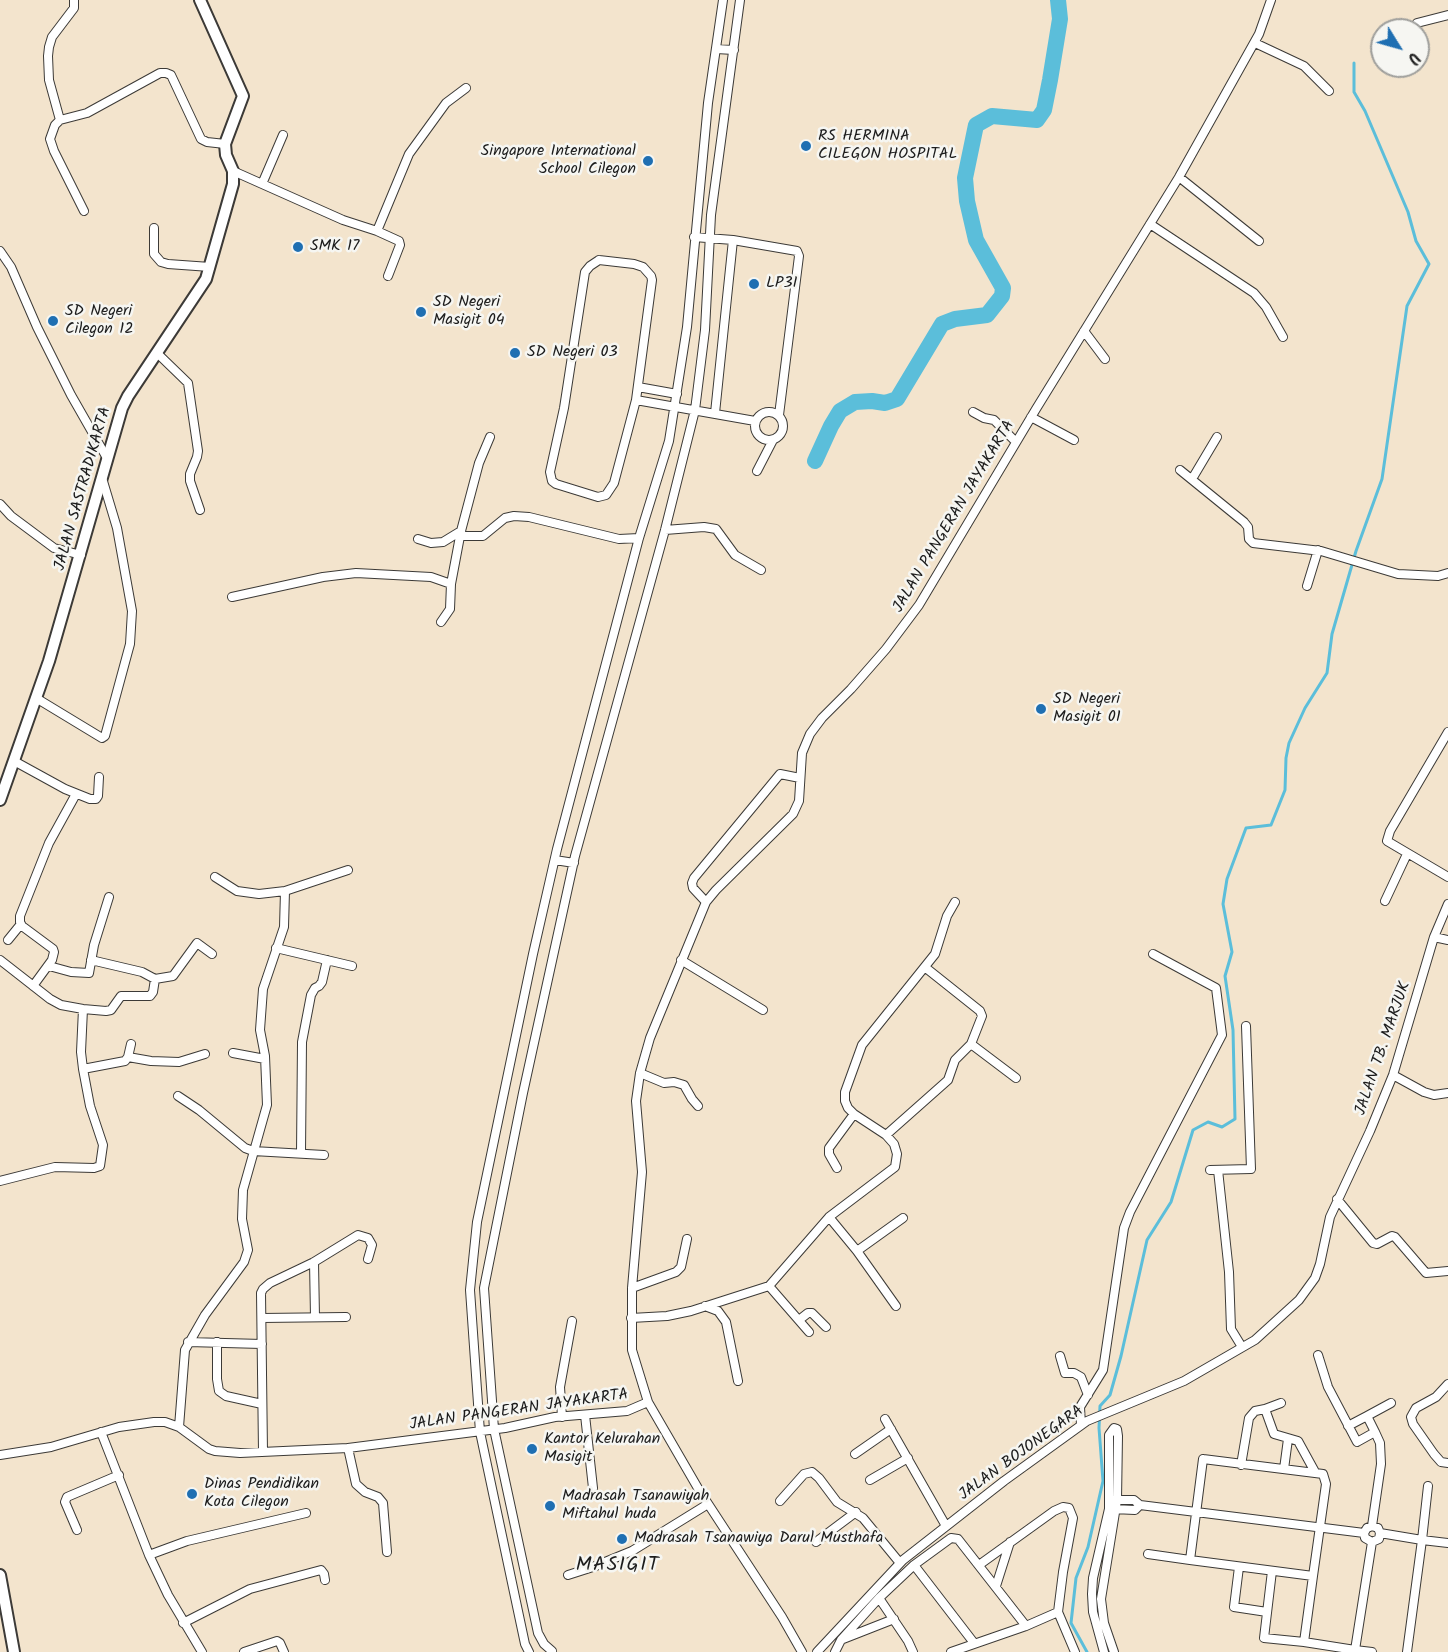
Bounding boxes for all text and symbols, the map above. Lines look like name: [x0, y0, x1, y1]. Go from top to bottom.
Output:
north arrow: [1370, 18, 1430, 78]
text: U: [1400, 47, 1426, 69]
place label: RS HERMINA CILEGON HOSPITAL: [818, 127, 957, 165]
marker: RS HERMINA CILEGON HOSPITAL: [799, 139, 813, 153]
place label: Singapore International School Cilegon: [481, 142, 636, 180]
marker: Singapore International School Cilegon: [641, 154, 655, 168]
place label: SMK 17: [310, 237, 359, 257]
marker: SMK 17: [291, 240, 305, 254]
place label: LP3I: [766, 274, 798, 294]
marker: LP3I: [747, 277, 761, 291]
place label: SD Negeri Masigit 04: [433, 293, 505, 331]
place label: SD Negeri Cilegon 12: [65, 302, 134, 340]
marker: SD Negeri Masigit 04: [414, 305, 428, 319]
marker: SD Negeri Cilegon 12: [46, 314, 60, 328]
place label: SD Negeri 03: [527, 343, 618, 363]
marker: SD Negeri 03: [508, 346, 522, 360]
street label: JALAN SASTRADIKARTA: [51, 405, 117, 573]
street label: JALAN PANGERAN JAYAKARTA: [890, 418, 1020, 616]
place label: SD Negeri Masigit 01: [1053, 690, 1121, 728]
marker: SD Negeri Masigit 01: [1034, 702, 1048, 716]
street label: JALAN TB. MARJUK: [1352, 980, 1416, 1118]
street label: JALAN PANGERAN JAYAKARTA: [408, 1386, 630, 1436]
street label: JALAN BOJONEGARA: [956, 1402, 1088, 1506]
place label: Kantor Kelurahan Masigit: [544, 1430, 660, 1468]
marker: Kantor Kelurahan Masigit: [525, 1442, 539, 1456]
place label: Dinas Pendidikan Kota Cilegon: [204, 1475, 319, 1513]
marker: Dinas Pendidikan Kota Cilegon: [185, 1487, 199, 1501]
place label: Madrasah Tsanawiyah Miftahul huda: [562, 1487, 709, 1525]
marker: Madrasah Tsanawiyah Miftahul huda: [543, 1499, 557, 1513]
place label: Madrasah Tsanawiya Darul Musthafa: [634, 1529, 883, 1549]
marker: Madrasah Tsanawiya Darul Musthafa: [615, 1532, 629, 1546]
district label: MASIGIT: [576, 1555, 660, 1579]

